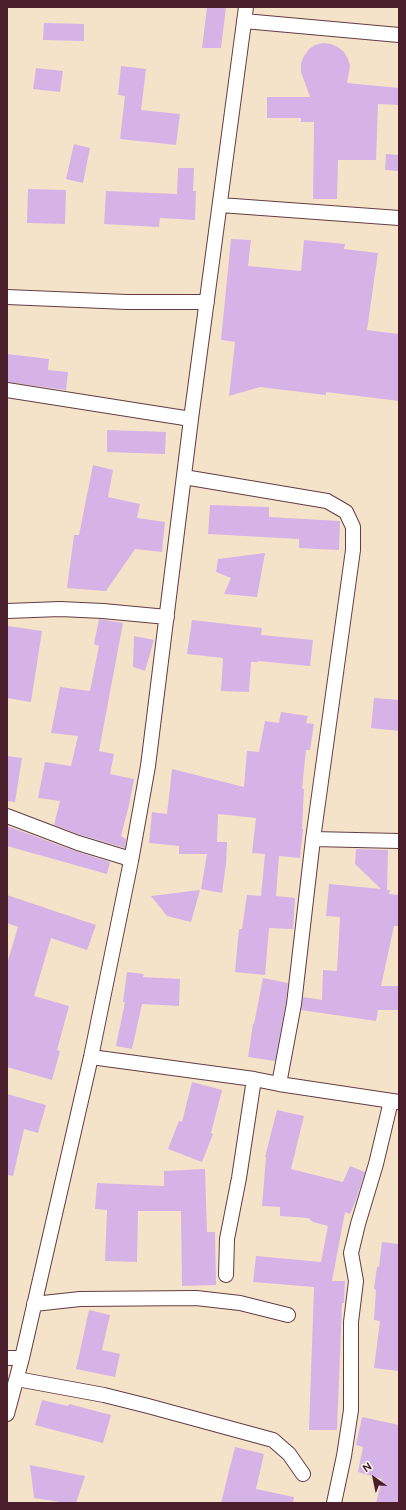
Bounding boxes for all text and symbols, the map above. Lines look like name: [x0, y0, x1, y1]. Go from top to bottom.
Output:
north arrow: [354, 1458, 394, 1498]
text: N: [360, 1460, 374, 1475]

